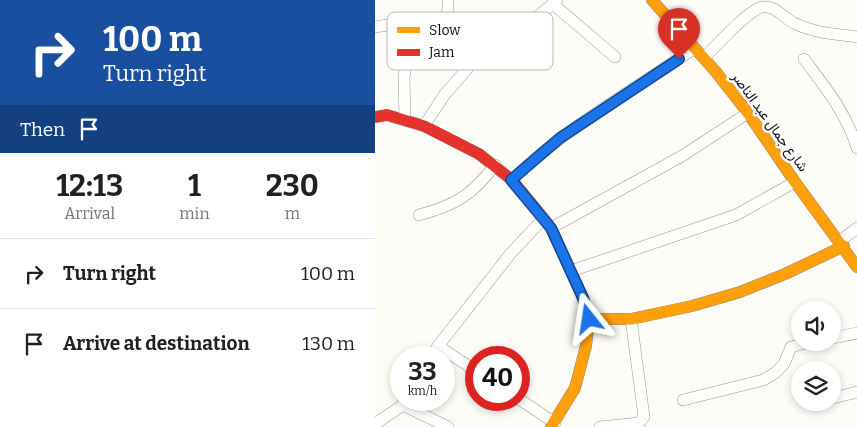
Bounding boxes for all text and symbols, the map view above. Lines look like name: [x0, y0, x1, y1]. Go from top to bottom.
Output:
pin: [658, 8, 700, 59]
legend: [387, 12, 553, 70]
icon: arrive: [665, 15, 693, 43]
text: 100 m: [103, 18, 202, 60]
icon: right: [20, 20, 85, 85]
text: Slow: [429, 22, 461, 39]
text: Jam: [428, 44, 455, 61]
text: Turn right: [103, 60, 206, 87]
street label: شارع جمال عبد الناصر: [726, 68, 812, 176]
icon: arrive: [75, 115, 103, 143]
text: Then: [20, 118, 65, 141]
text: 12:13: [56, 168, 123, 204]
text: 1: [188, 168, 201, 204]
text: 230: [266, 168, 319, 204]
text: Arrival: [64, 204, 115, 223]
text: min: [179, 204, 210, 223]
text: m: [285, 204, 300, 223]
icon: right: [20, 260, 48, 288]
text: Turn right: [63, 262, 156, 285]
text: 100 m: [301, 262, 355, 285]
position arrow: [562, 292, 614, 344]
map controls: [791, 301, 841, 411]
button: sound: [791, 301, 841, 351]
icon: arrive: [20, 330, 48, 358]
text: Arrive at destination: [63, 332, 250, 355]
text: 130 m: [302, 332, 355, 355]
speed limit sign: 40: [465, 346, 530, 411]
text: 33: [408, 357, 437, 387]
button: layers: [791, 361, 841, 411]
text: km/h: [408, 384, 437, 398]

